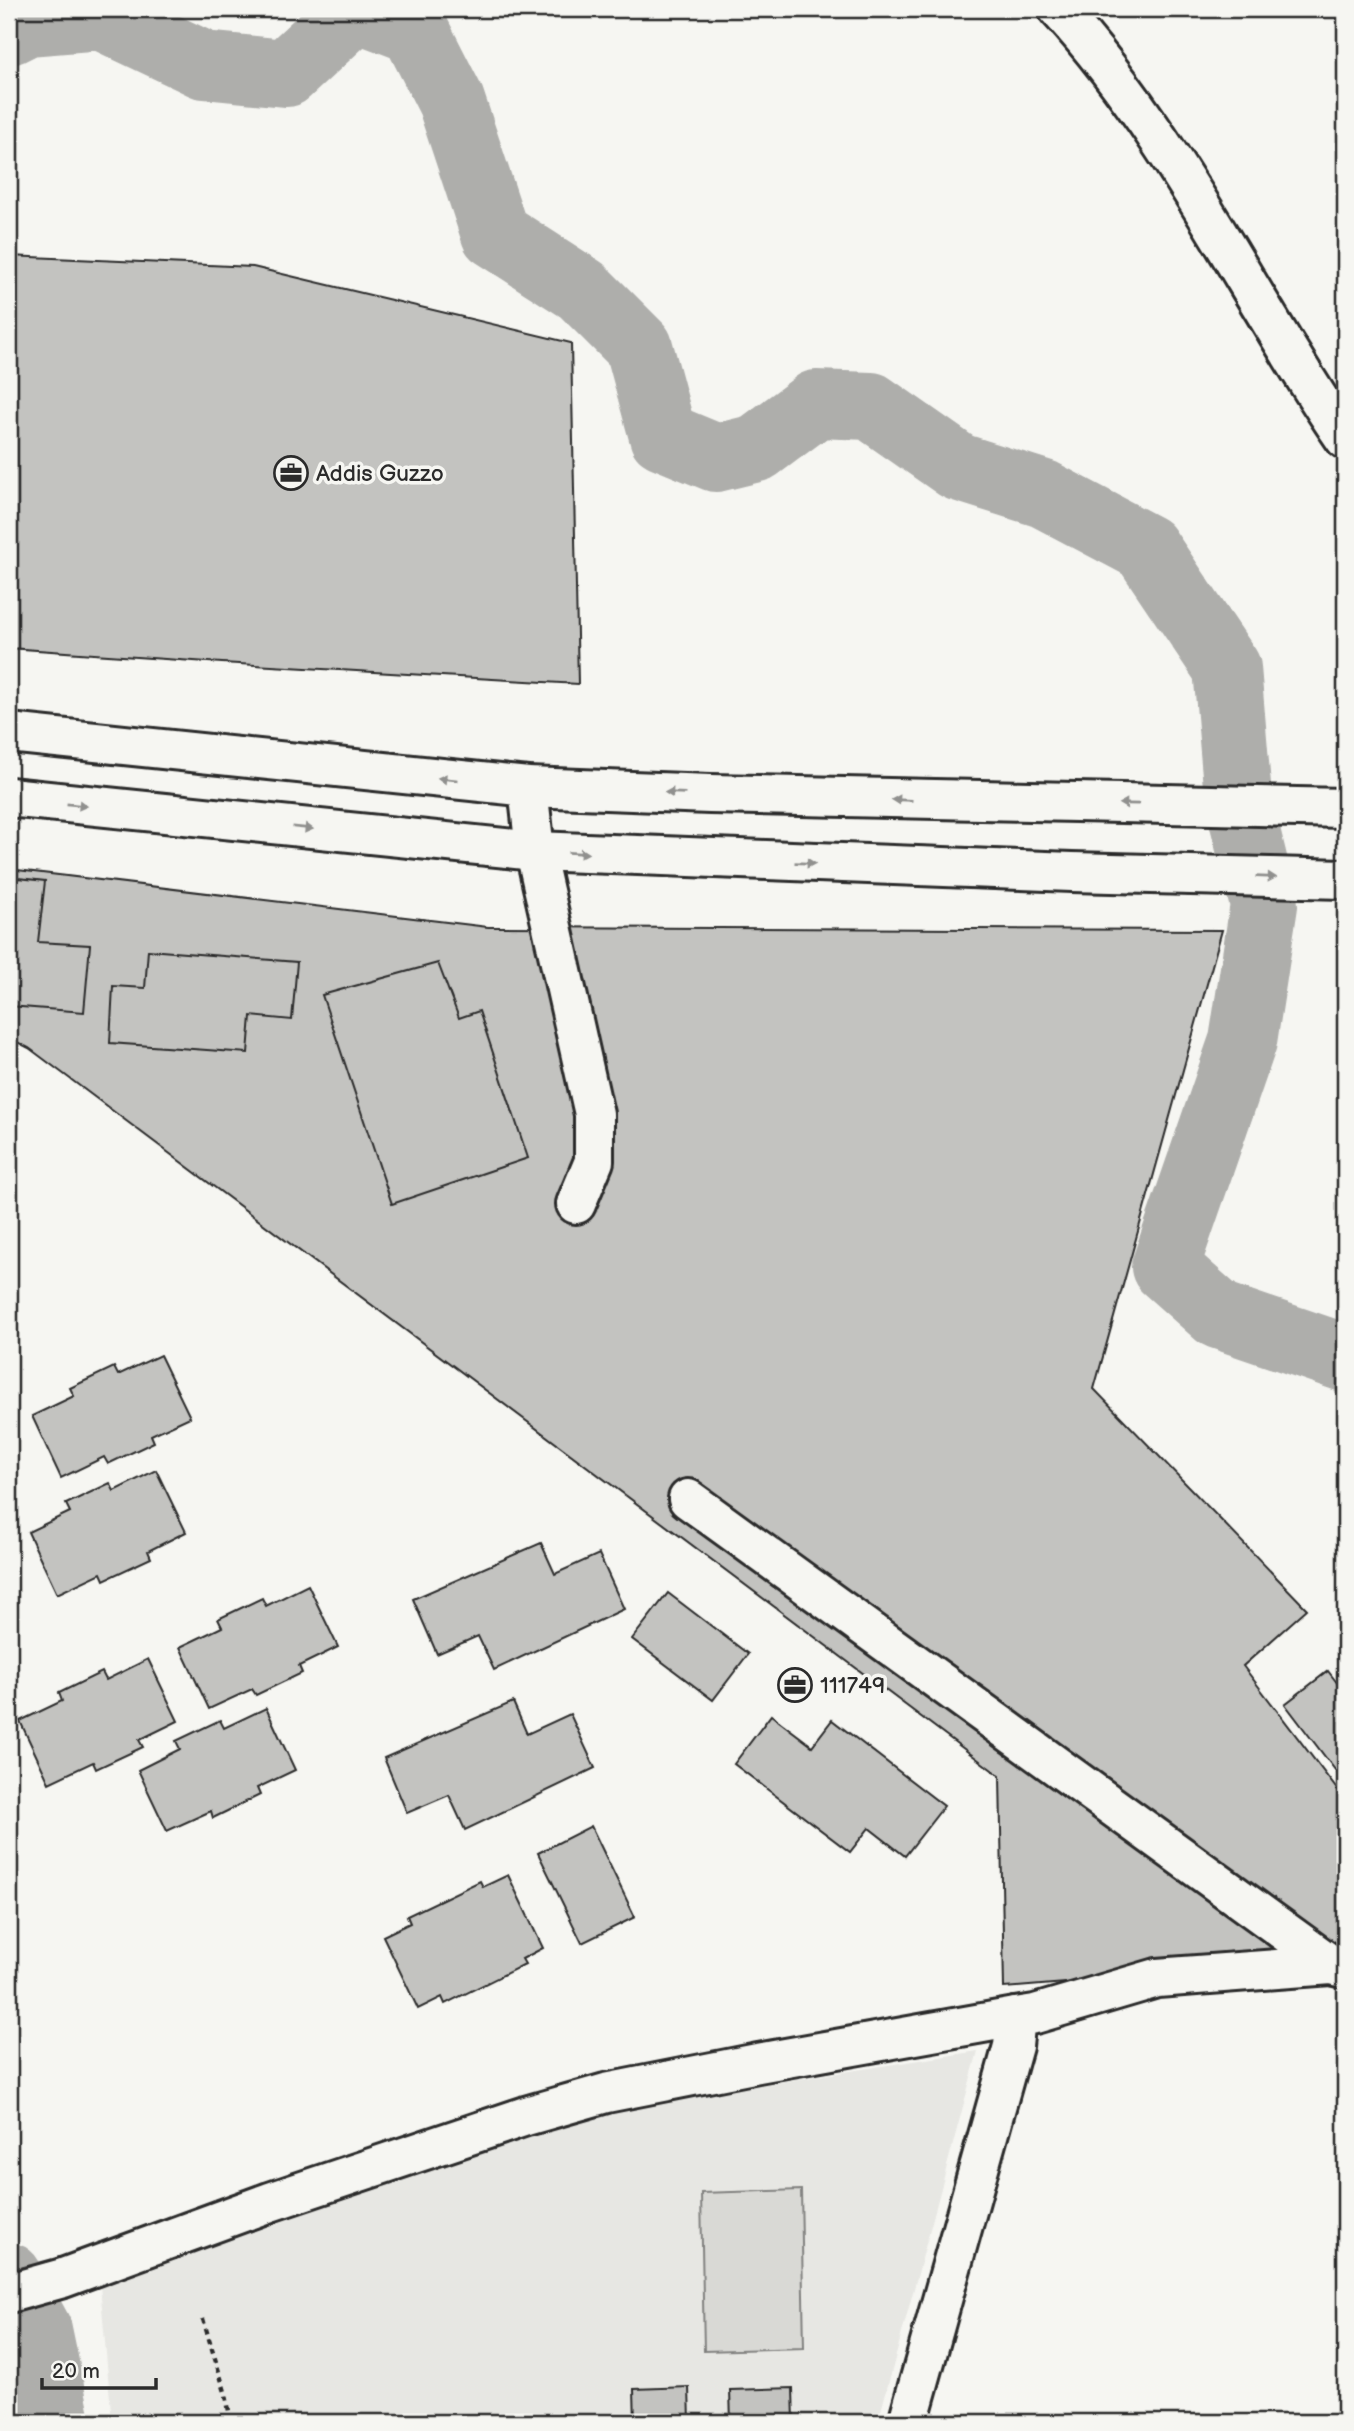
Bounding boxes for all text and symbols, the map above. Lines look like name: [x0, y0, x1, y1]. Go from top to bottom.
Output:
office icon: Addis Guzzo: [272, 454, 310, 492]
place label: Addis Guzzo: [316, 460, 444, 488]
one-way arrow: [436, 773, 458, 784]
one-way arrow: [663, 787, 685, 798]
one-way arrow: [891, 794, 913, 805]
one-way arrow: [1118, 798, 1140, 809]
one-way arrow: [66, 799, 88, 810]
one-way arrow: [292, 823, 314, 834]
one-way arrow: [567, 848, 589, 859]
one-way arrow: [795, 857, 817, 869]
one-way arrow: [1256, 872, 1278, 883]
office icon: 111749: [776, 1666, 814, 1704]
place label: 111749: [820, 1672, 885, 1700]
scale bar: [42, 2347, 156, 2391]
text: 20 m: [52, 2359, 100, 2384]

